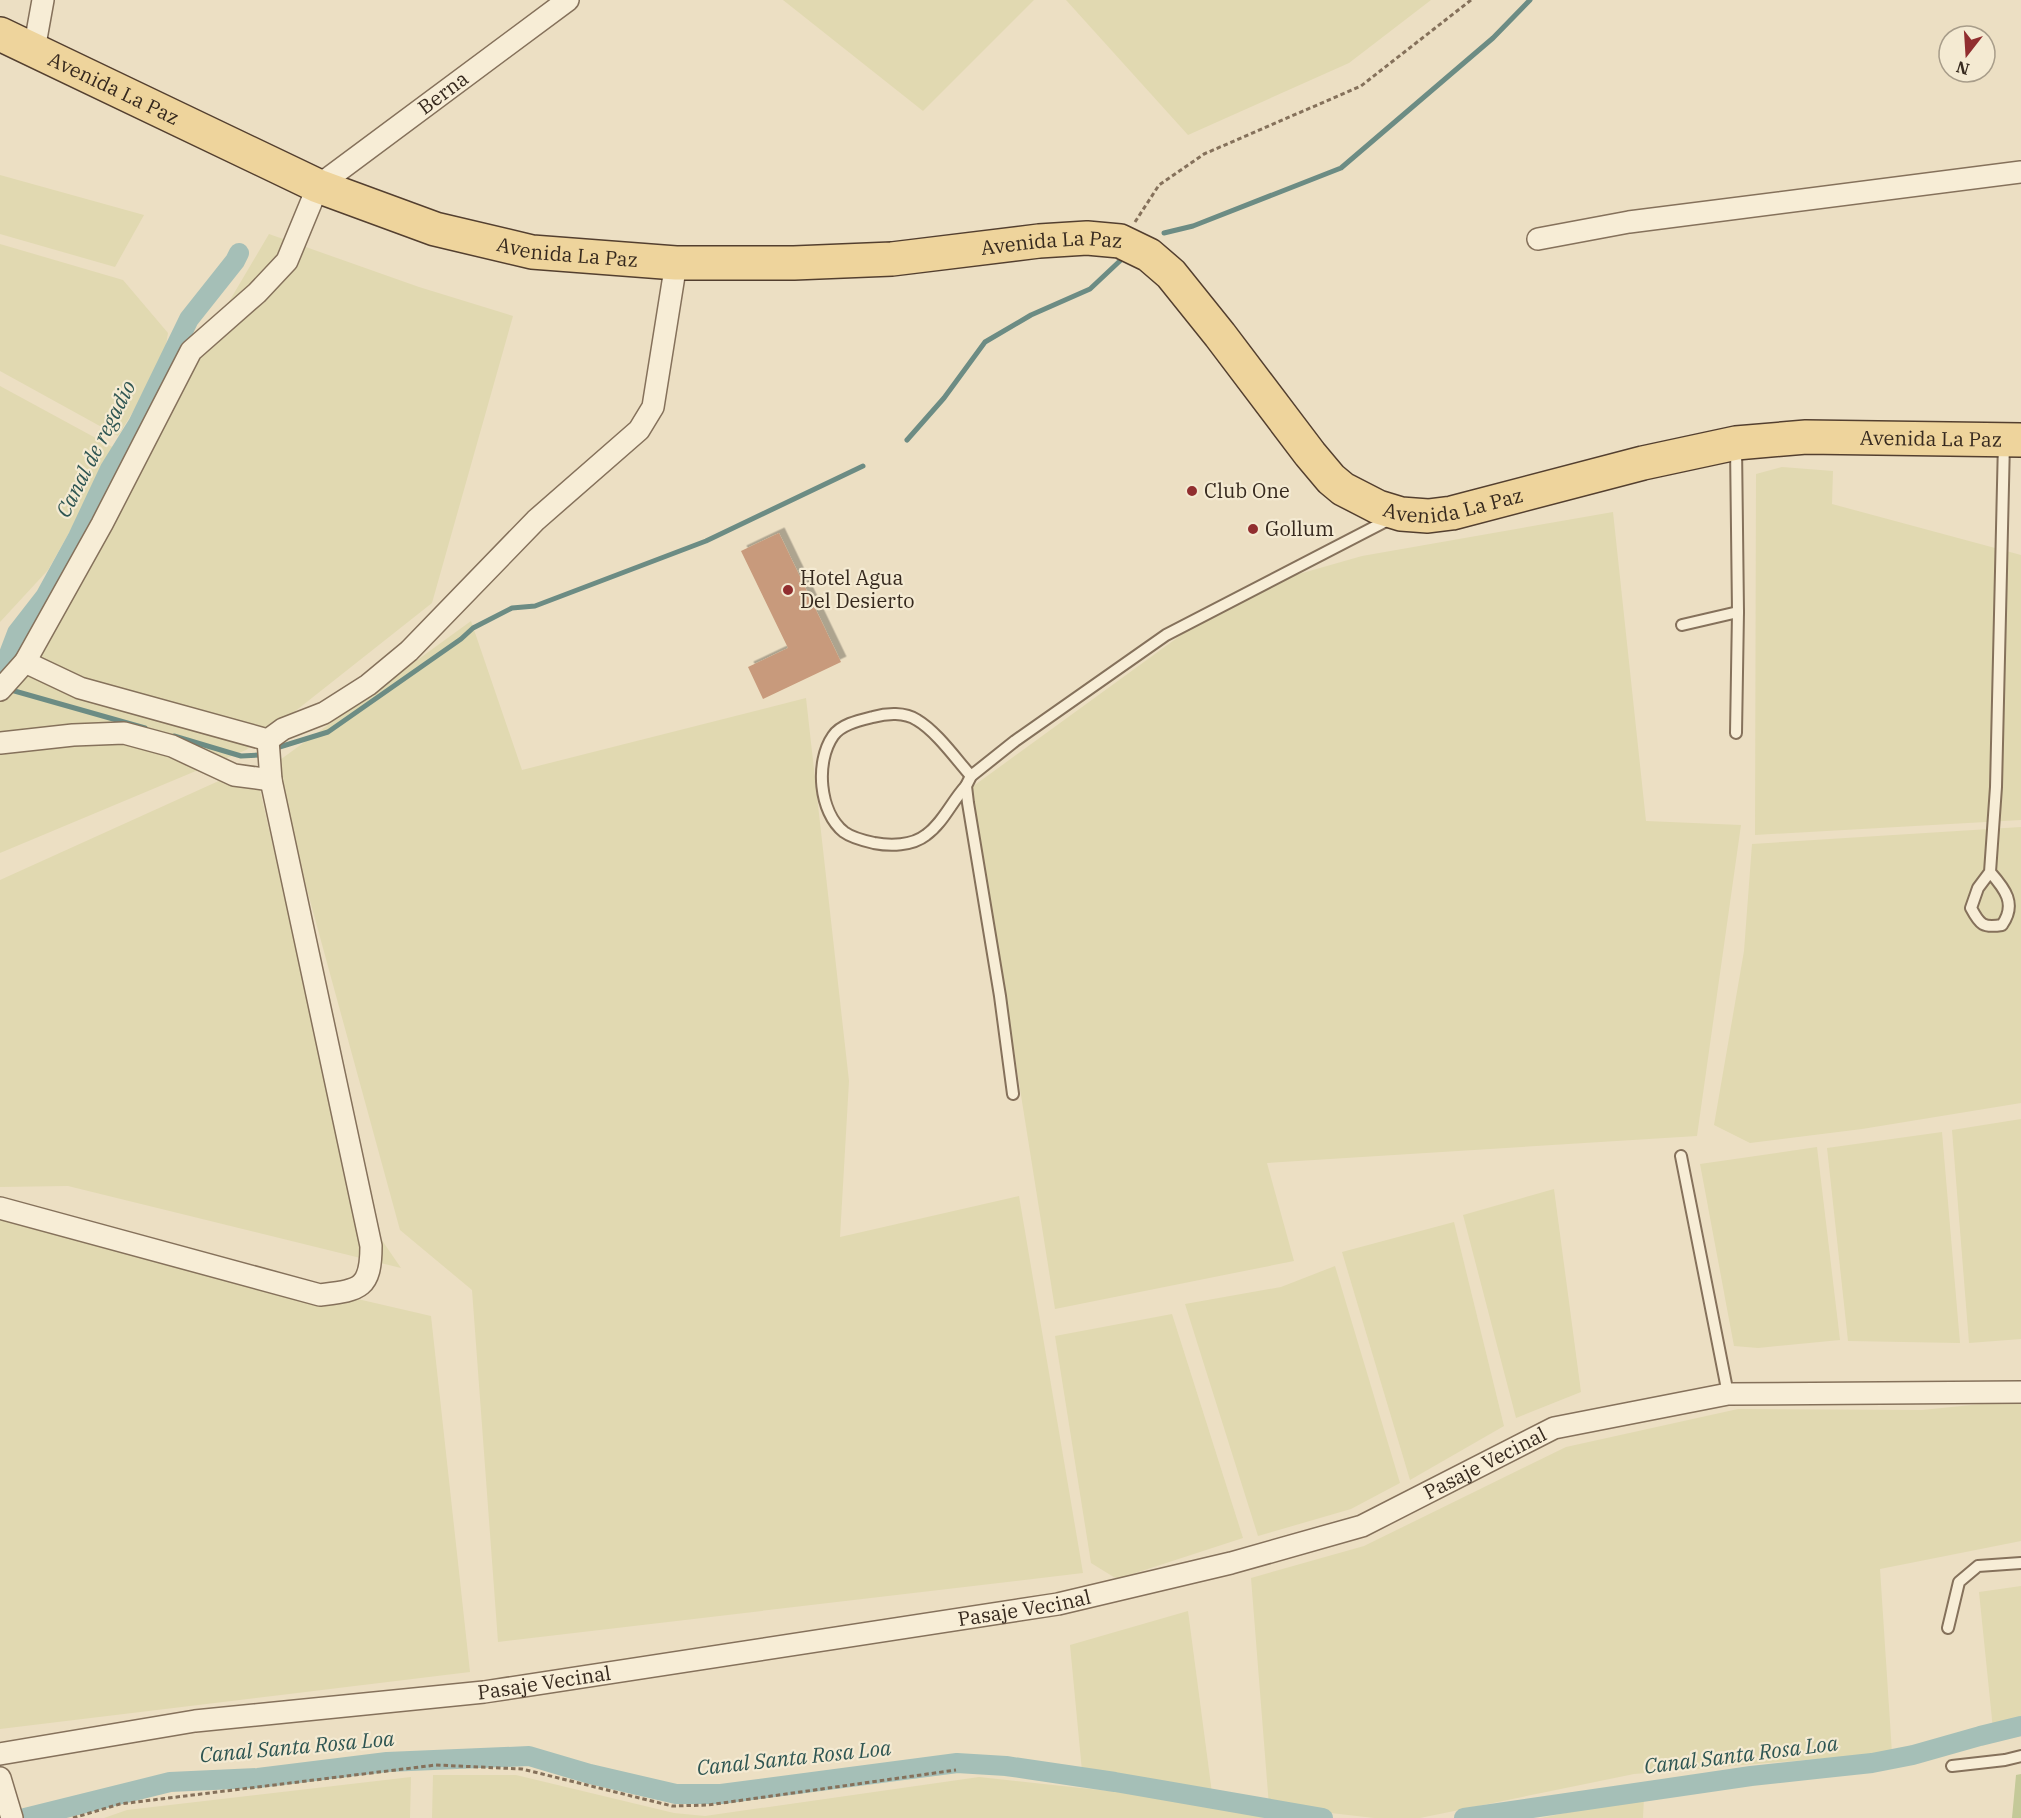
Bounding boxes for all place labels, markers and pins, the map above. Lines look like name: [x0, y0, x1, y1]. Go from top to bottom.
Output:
place label: Club One: [1204, 477, 1290, 504]
marker: Club One: [1185, 484, 1199, 498]
place label: Gollum: [1265, 515, 1334, 542]
marker: Gollum: [1246, 522, 1260, 536]
place label: Hotel Agua Del Desierto: [800, 564, 915, 614]
marker: Hotel Agua Del Desierto: [781, 583, 795, 597]

